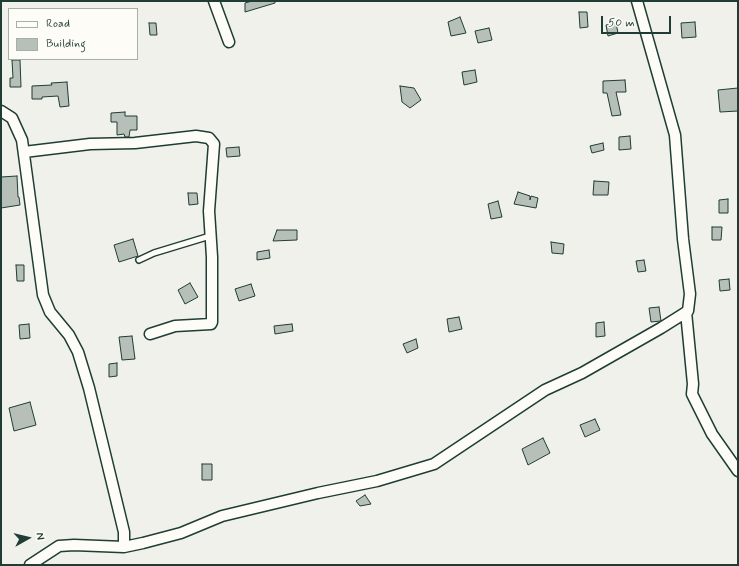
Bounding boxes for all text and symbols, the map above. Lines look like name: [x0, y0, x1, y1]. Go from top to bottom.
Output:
legend: [8, 8, 138, 60]
scale bar: [603, 8, 673, 34]
text: 50 m: [608, 15, 635, 31]
text: Road: [46, 16, 70, 32]
text: Building: [46, 36, 86, 52]
north arrow: [8, 518, 48, 558]
text: N: [32, 532, 47, 541]

